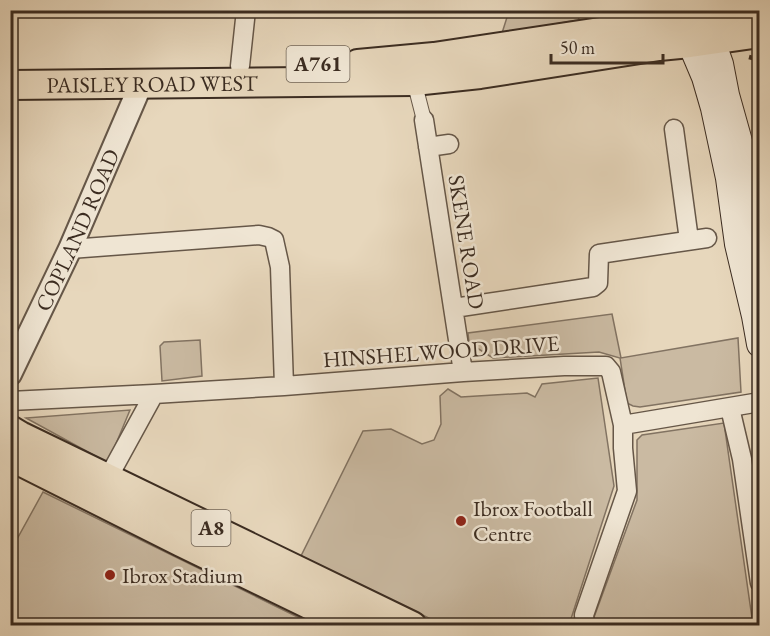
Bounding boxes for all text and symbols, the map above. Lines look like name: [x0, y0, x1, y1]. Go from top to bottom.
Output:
scale bar: [551, 27, 664, 65]
text: 50 m: [560, 36, 595, 59]
road number: A761: [286, 46, 350, 82]
street label: PAISLEY ROAD WEST: [46, 69, 258, 100]
street label: COPLAND ROAD: [28, 145, 126, 316]
street label: SKENE ROAD: [442, 173, 491, 311]
street label: HINSHELWOOD DRIVE: [322, 329, 560, 374]
place label: Ibrox Football Centre: [473, 494, 593, 548]
road number: A8: [192, 510, 230, 546]
marker: Ibrox Football Centre: [454, 514, 468, 528]
place label: Ibrox Stadium: [122, 561, 243, 590]
marker: Ibrox Stadium: [103, 568, 117, 582]

